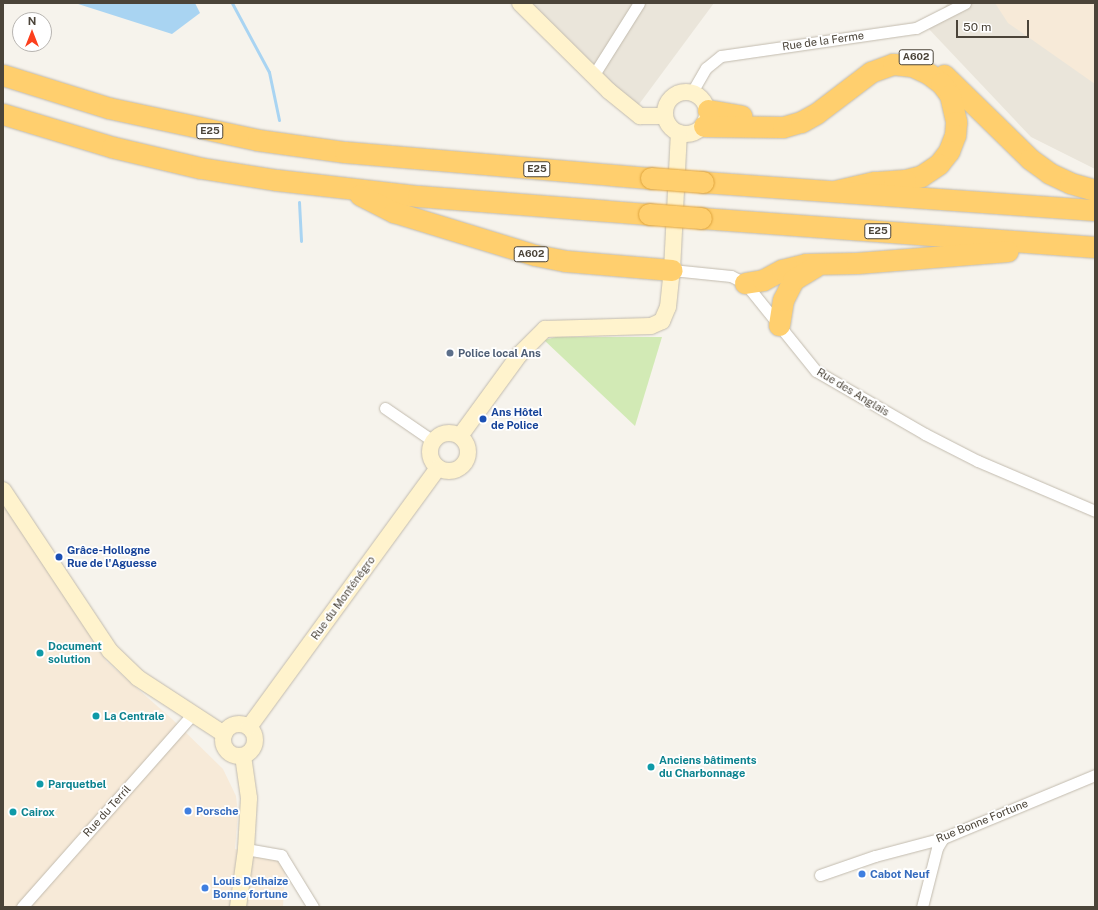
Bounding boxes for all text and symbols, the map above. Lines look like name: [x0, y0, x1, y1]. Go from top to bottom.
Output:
north arrow: [12, 12, 52, 52]
scale bar: [958, 12, 1031, 38]
text: N: [28, 15, 36, 27]
text: 50 m: [963, 20, 991, 34]
street label: Rue de la Ferme: [781, 29, 865, 53]
road number: A602: [898, 49, 934, 65]
road number: E25: [196, 123, 224, 139]
road number: E25: [523, 161, 551, 177]
road number: E25: [864, 223, 892, 239]
road number: A602: [513, 246, 549, 262]
place label: Police local Ans: [458, 346, 541, 360]
marker: Police local Ans: [445, 348, 455, 358]
street label: Rue des Anglais: [814, 365, 892, 419]
place label: Ans Hôtel de Police: [491, 406, 543, 432]
marker: Ans Hôtel de Police: [478, 414, 488, 424]
place label: Grâce-Hollogne Rue de l'Aguesse: [67, 544, 157, 570]
marker: Grâce-Hollogne Rue de l'Aguesse: [54, 552, 64, 562]
street label: Rue du Monténégro: [308, 553, 378, 643]
place label: Document solution: [48, 640, 102, 666]
marker: Document solution: [35, 648, 45, 658]
place label: La Centrale: [104, 709, 164, 723]
marker: La Centrale: [91, 711, 101, 721]
place label: Anciens bâtiments du Charbonnage: [659, 754, 757, 780]
marker: Anciens bâtiments du Charbonnage: [646, 762, 656, 772]
place label: Parquetbel: [48, 777, 106, 791]
marker: Parquetbel: [35, 779, 45, 789]
street label: Rue du Terril: [80, 782, 134, 840]
street label: Rue Bonne Fortune: [934, 797, 1030, 845]
place label: Porsche: [196, 804, 238, 818]
place label: Cairox: [21, 805, 55, 819]
marker: Porsche: [183, 806, 193, 816]
marker: Cairox: [8, 807, 18, 817]
place label: Cabot Neuf: [870, 867, 930, 881]
marker: Cabot Neuf: [857, 869, 867, 879]
place label: Louis Delhaize Bonne fortune: [213, 875, 289, 901]
marker: Louis Delhaize Bonne fortune: [200, 883, 210, 893]

